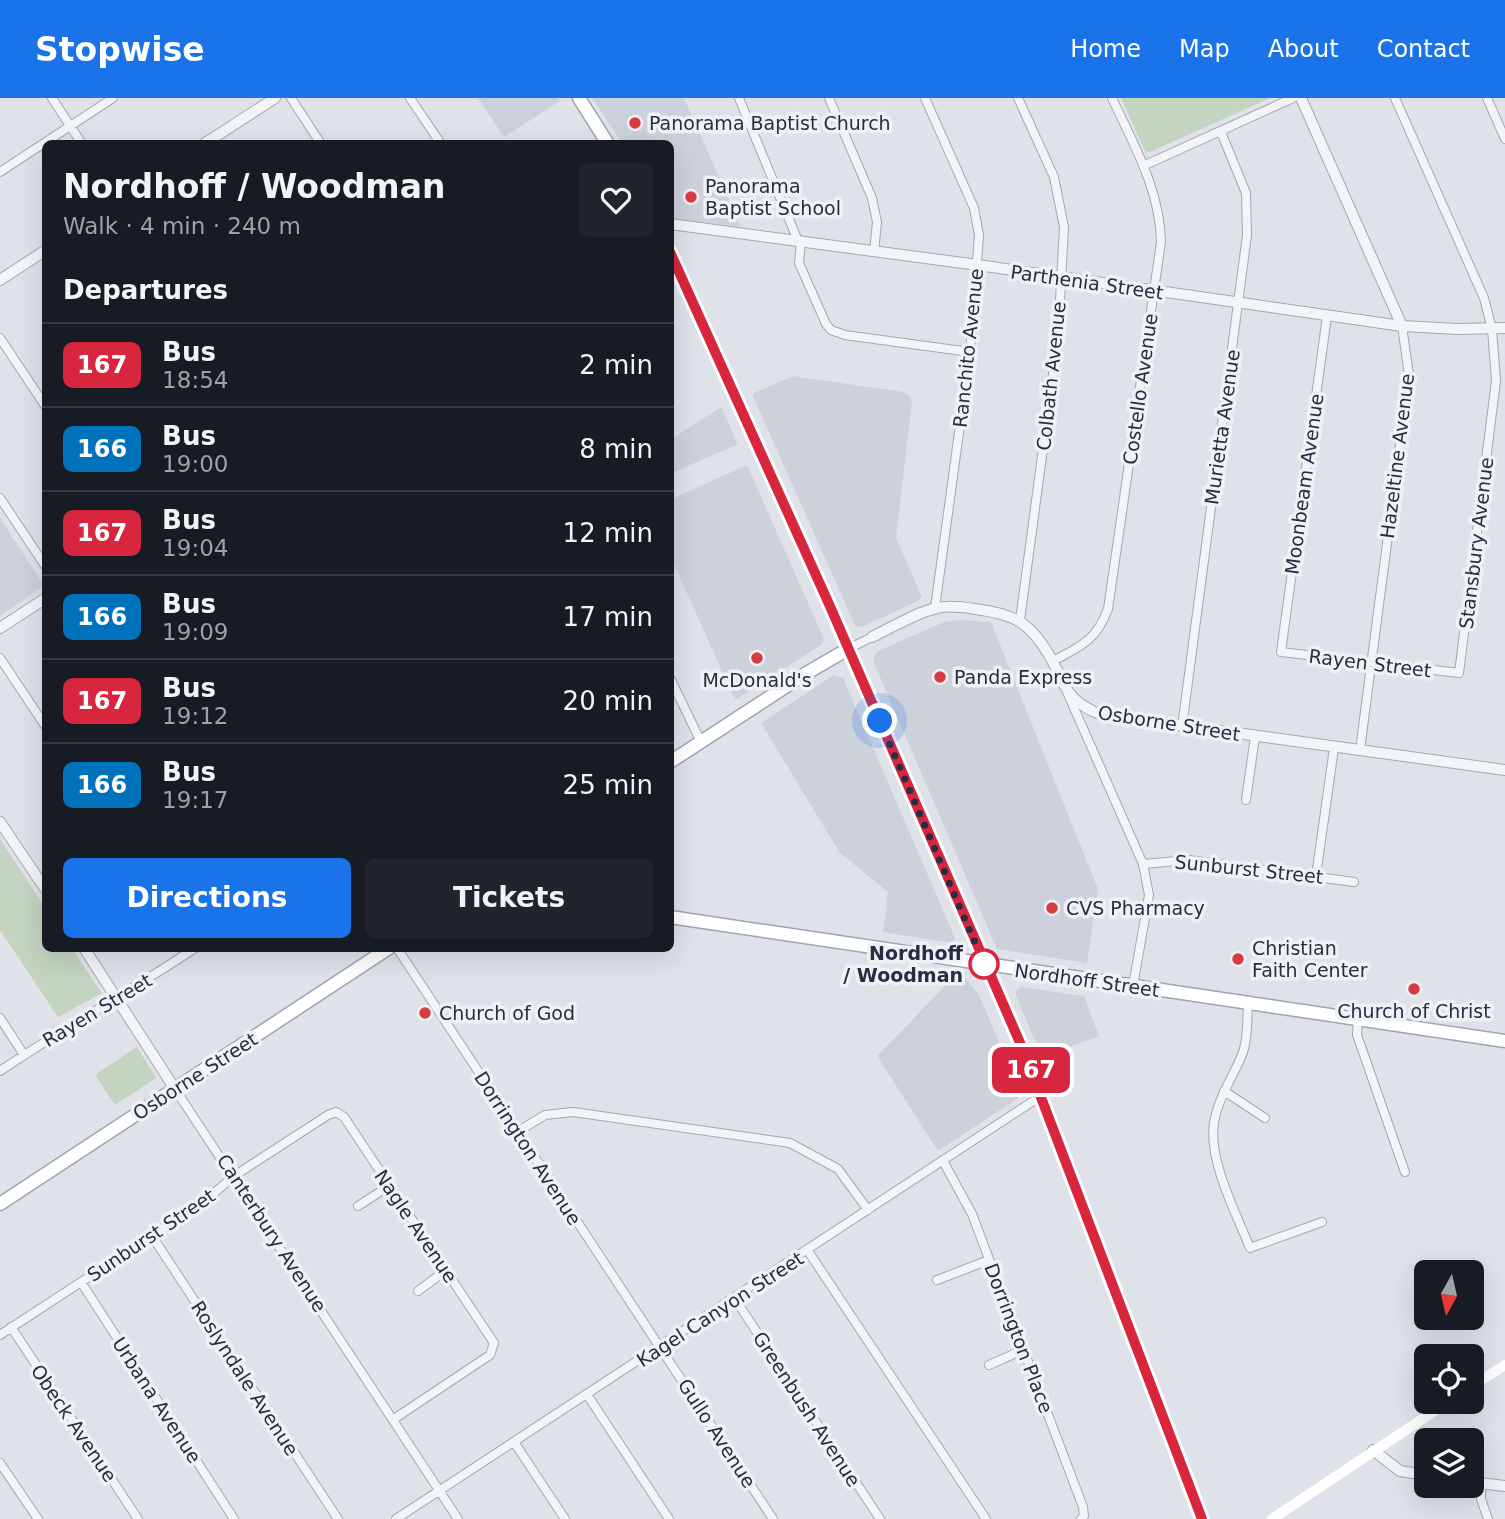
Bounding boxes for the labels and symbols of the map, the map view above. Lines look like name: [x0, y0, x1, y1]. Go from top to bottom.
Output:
place label: Panorama Baptist Church: [649, 112, 891, 134]
marker: Panorama Baptist Church: [627, 115, 643, 131]
place label: Panorama Baptist School: [705, 175, 841, 219]
marker: Panorama Baptist School: [683, 189, 699, 205]
street label: Parthenia Street: [1009, 260, 1165, 304]
street label: Ranchito Avenue: [949, 267, 987, 429]
street label: Colbath Avenue: [1032, 300, 1070, 452]
street label: Costello Avenue: [1118, 312, 1162, 466]
street label: Murietta Avenue: [1200, 348, 1244, 506]
street label: Hazeltine Avenue: [1376, 372, 1418, 540]
street label: Moonbeam Avenue: [1280, 392, 1328, 576]
street label: Stansbury Avenue: [1455, 456, 1497, 630]
street label: Rayen Street: [1308, 645, 1432, 681]
marker: McDonald's: [749, 650, 765, 666]
place label: Panda Express: [954, 666, 1092, 688]
place label: McDonald's: [702, 669, 812, 691]
marker: Panda Express: [932, 669, 948, 685]
street label: Osborne Street: [1096, 701, 1242, 745]
your location: [862, 703, 897, 738]
street label: Sunburst Street: [1174, 850, 1324, 888]
place label: CVS Pharmacy: [1066, 897, 1205, 919]
marker: CVS Pharmacy: [1044, 900, 1060, 916]
place label: Christian Faith Center: [1252, 937, 1368, 981]
place label: Nordhoff / Woodman: [843, 942, 964, 986]
marker: Nordhoff / Woodman: [969, 949, 999, 979]
marker: Christian Faith Center: [1230, 951, 1246, 967]
street label: Nordhoff Street: [1013, 959, 1161, 1001]
street label: Rayen Street: [39, 969, 155, 1051]
marker: Church of Christ: [1406, 981, 1422, 997]
place label: Church of Christ: [1337, 1000, 1491, 1022]
place label: Church of God: [439, 1002, 575, 1024]
marker: Church of God: [417, 1005, 433, 1021]
street label: Osborne Street: [129, 1028, 261, 1124]
line badge: 167: [991, 1047, 1071, 1093]
street label: Dorrington Avenue: [470, 1067, 586, 1229]
street label: Canterbury Avenue: [213, 1150, 331, 1316]
street label: Nagle Avenue: [370, 1165, 462, 1287]
street label: Sunburst Street: [83, 1184, 219, 1286]
street label: Kagel Canyon Street: [632, 1247, 808, 1371]
street label: Dorrington Place: [980, 1260, 1058, 1416]
north arrow: [1414, 1260, 1484, 1330]
street label: Roslyndale Avenue: [187, 1297, 303, 1459]
street label: Greenbush Avenue: [749, 1327, 865, 1491]
street label: Urbana Avenue: [108, 1333, 206, 1467]
street label: Obeck Avenue: [27, 1360, 121, 1486]
street label: Gullo Avenue: [674, 1374, 760, 1492]

